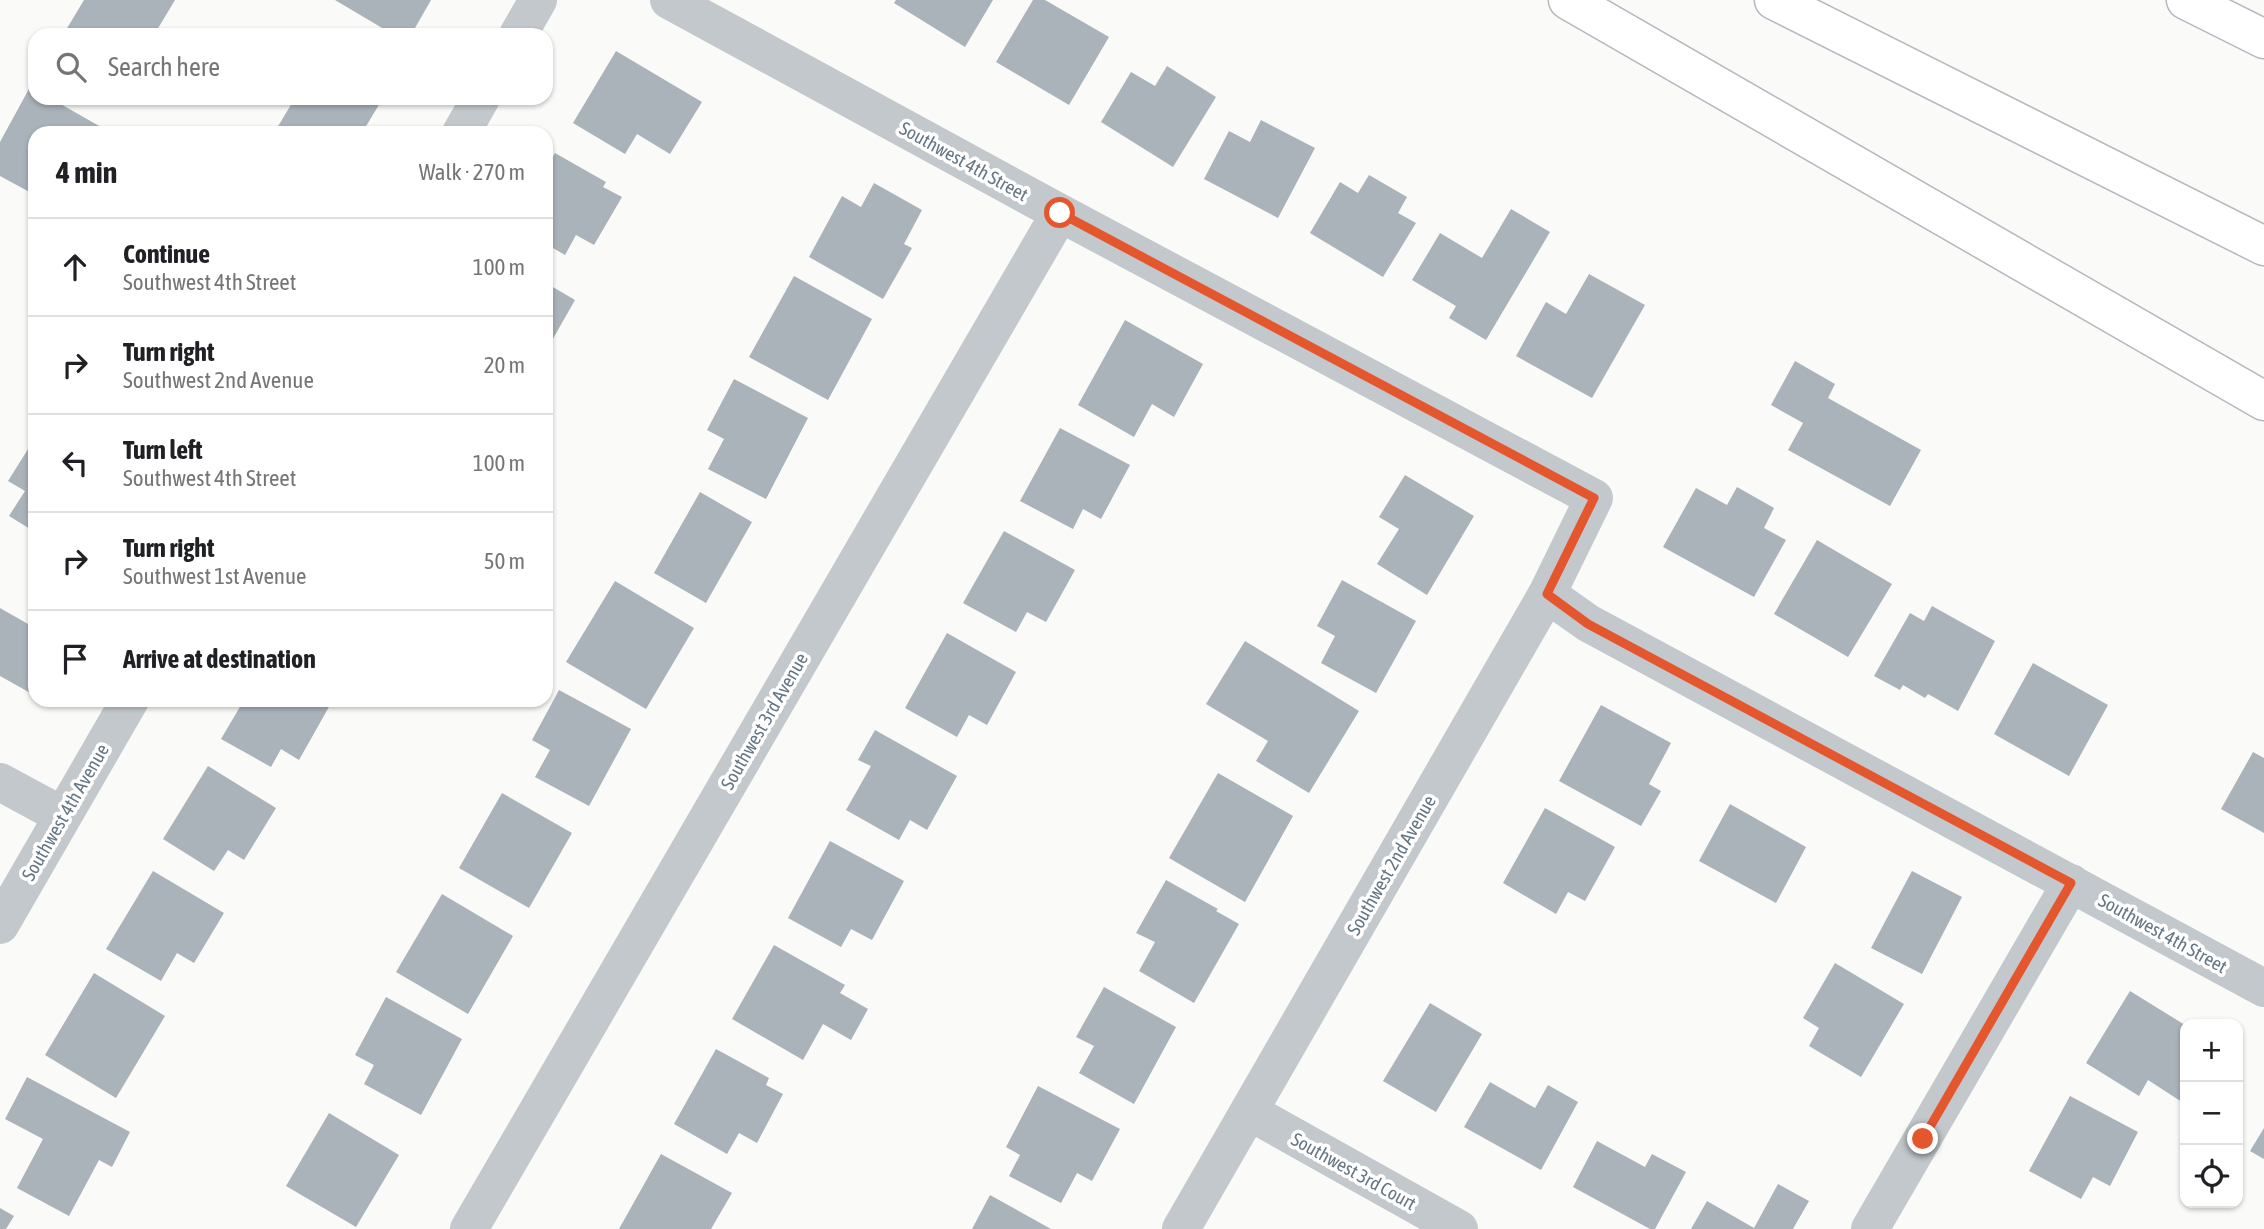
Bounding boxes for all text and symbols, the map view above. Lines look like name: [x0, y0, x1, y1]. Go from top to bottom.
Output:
search box: [28, 28, 553, 105]
icon: search: [52, 48, 90, 86]
text: Search here: [108, 52, 220, 82]
street label: Southwest 4th Street: [896, 117, 1032, 205]
text: 4 min: [56, 155, 117, 189]
text: Walk · 270 m: [419, 159, 525, 185]
route start: [1044, 197, 1075, 228]
text: Continue: [123, 239, 210, 269]
icon: ahead: [56, 248, 94, 286]
text: 100 m: [473, 254, 525, 280]
text: Southwest 4th Street: [123, 269, 296, 295]
text: Turn right: [123, 337, 214, 367]
icon: right: [56, 346, 94, 384]
text: 20 m: [484, 352, 525, 378]
text: Southwest 2nd Avenue: [123, 367, 314, 393]
text: Turn left: [123, 435, 203, 465]
icon: left: [56, 444, 94, 482]
text: 100 m: [473, 450, 525, 476]
text: Southwest 4th Street: [123, 465, 296, 491]
text: Turn right: [123, 533, 214, 563]
icon: right: [56, 542, 94, 580]
text: 50 m: [484, 548, 525, 574]
text: Southwest 1st Avenue: [123, 563, 307, 589]
icon: arrive: [56, 640, 94, 678]
text: Arrive at destination: [123, 644, 316, 674]
street label: Southwest 3rd Avenue: [716, 649, 812, 793]
street label: Southwest 4th Avenue: [17, 740, 113, 884]
street label: Southwest 2nd Avenue: [1342, 791, 1440, 939]
street label: Southwest 4th Street: [2095, 889, 2231, 977]
map controls: [2180, 1019, 2243, 1208]
button: +: [2180, 1019, 2243, 1082]
button: −: [2180, 1082, 2243, 1145]
route end: [1907, 1123, 1938, 1154]
street label: Southwest 3rd Court: [1288, 1128, 1420, 1214]
button: locate: [2180, 1145, 2243, 1208]

